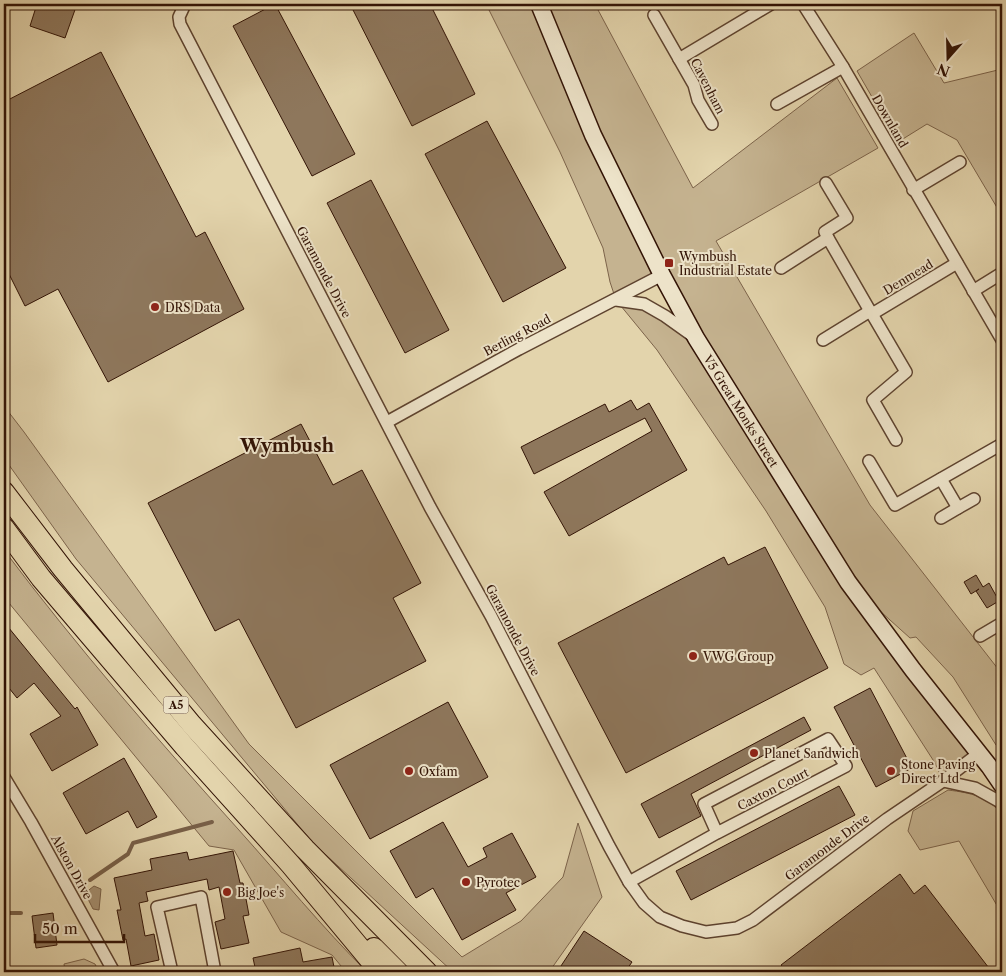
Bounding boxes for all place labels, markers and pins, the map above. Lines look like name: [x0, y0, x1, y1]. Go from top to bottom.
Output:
place label: Wymbush Industrial Estate: [678, 249, 772, 278]
marker: Wymbush Industrial Estate: [663, 257, 675, 269]
place label: DRS Data: [165, 300, 221, 315]
marker: DRS Data: [149, 301, 161, 313]
place label: VWG Group: [702, 649, 774, 664]
marker: VWG Group: [687, 650, 699, 662]
place label: Planet Sandwich: [764, 746, 860, 761]
marker: Planet Sandwich: [748, 747, 760, 759]
place label: Stone Paving Direct Ltd: [901, 757, 976, 786]
place label: Oxfam: [419, 764, 458, 779]
marker: Oxfam: [403, 765, 415, 777]
marker: Stone Paving Direct Ltd: [885, 765, 897, 777]
place label: Pyrotec: [476, 875, 520, 890]
marker: Pyrotec: [460, 876, 472, 888]
place label: Big Joe's: [237, 885, 284, 900]
marker: Big Joe's: [221, 886, 233, 898]

